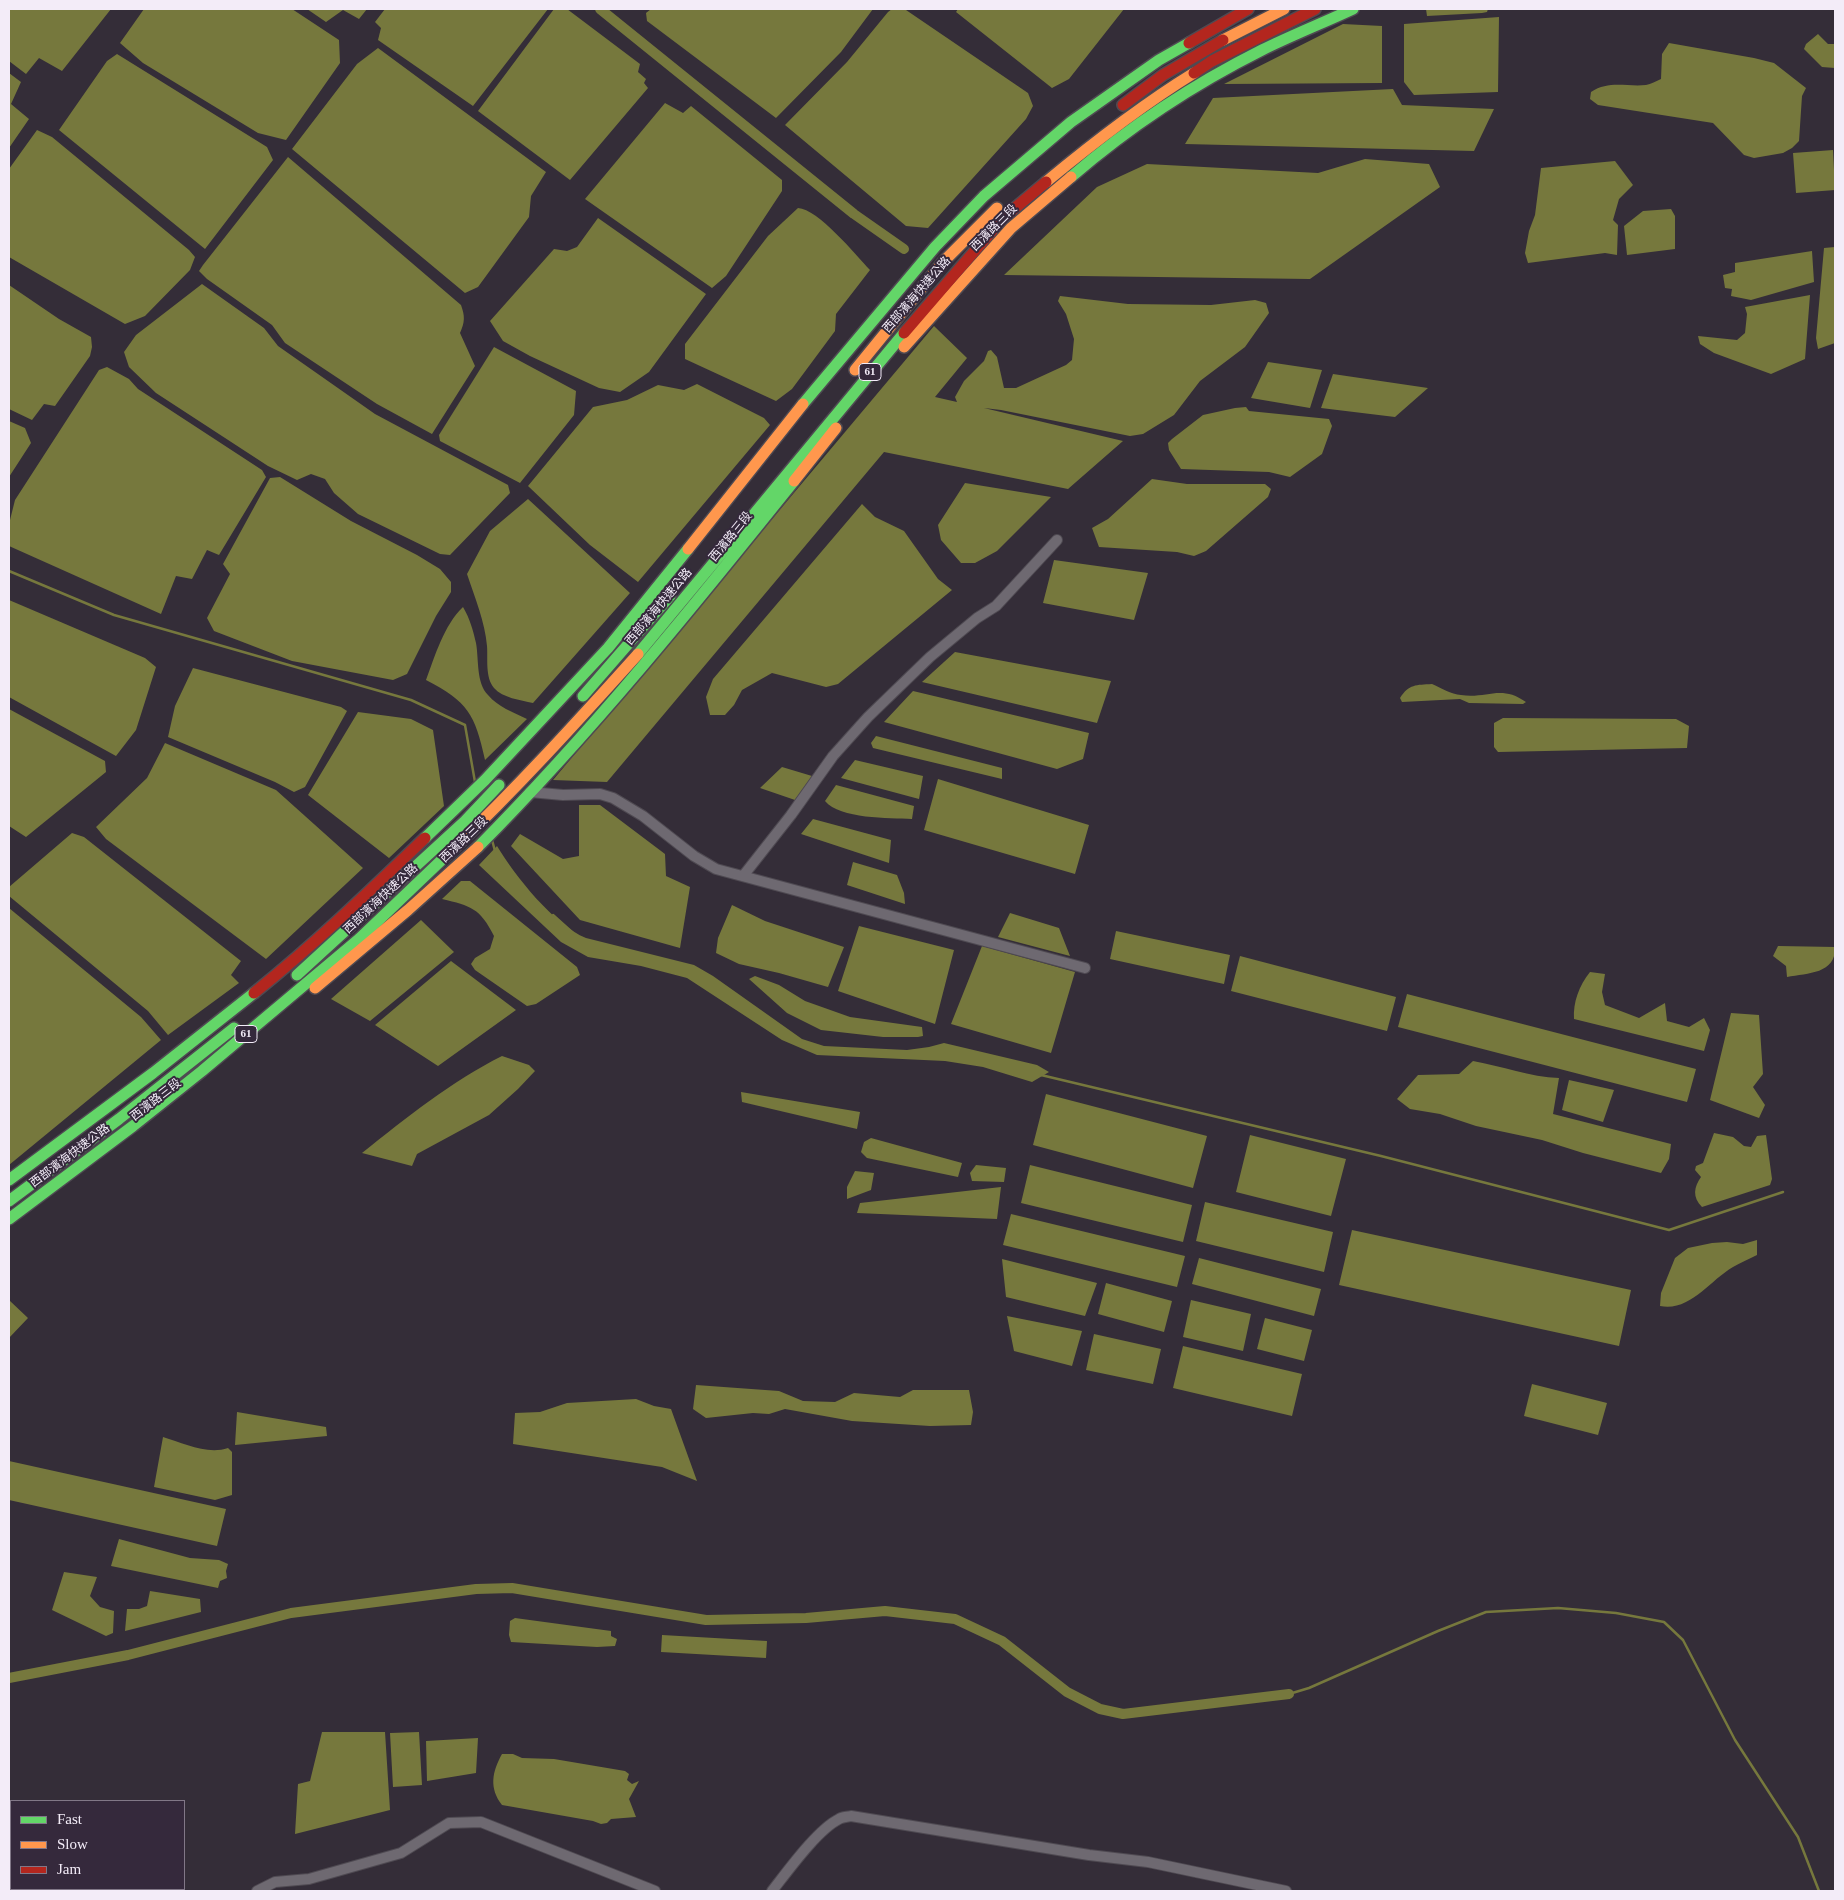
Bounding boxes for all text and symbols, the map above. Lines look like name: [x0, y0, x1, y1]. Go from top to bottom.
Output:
street label: 西濱路三段: [968, 202, 1020, 254]
street label: 西部濱海快速公路: [880, 254, 954, 336]
road number: 61: [859, 364, 881, 381]
street label: 西濱路三段: [707, 509, 755, 565]
street label: 西部濱海快速公路: [623, 566, 695, 648]
street label: 西濱路三段: [437, 814, 491, 866]
street label: 西部濱海快速公路: [341, 861, 421, 937]
road number: 61: [235, 1026, 257, 1042]
street label: 西濱路三段: [128, 1076, 184, 1124]
street label: 西部濱海快速公路: [27, 1121, 113, 1191]
legend: [10, 1800, 185, 1890]
text: Fast: [57, 1811, 82, 1827]
text: Slow: [57, 1836, 88, 1852]
text: Jam: [57, 1861, 81, 1877]

